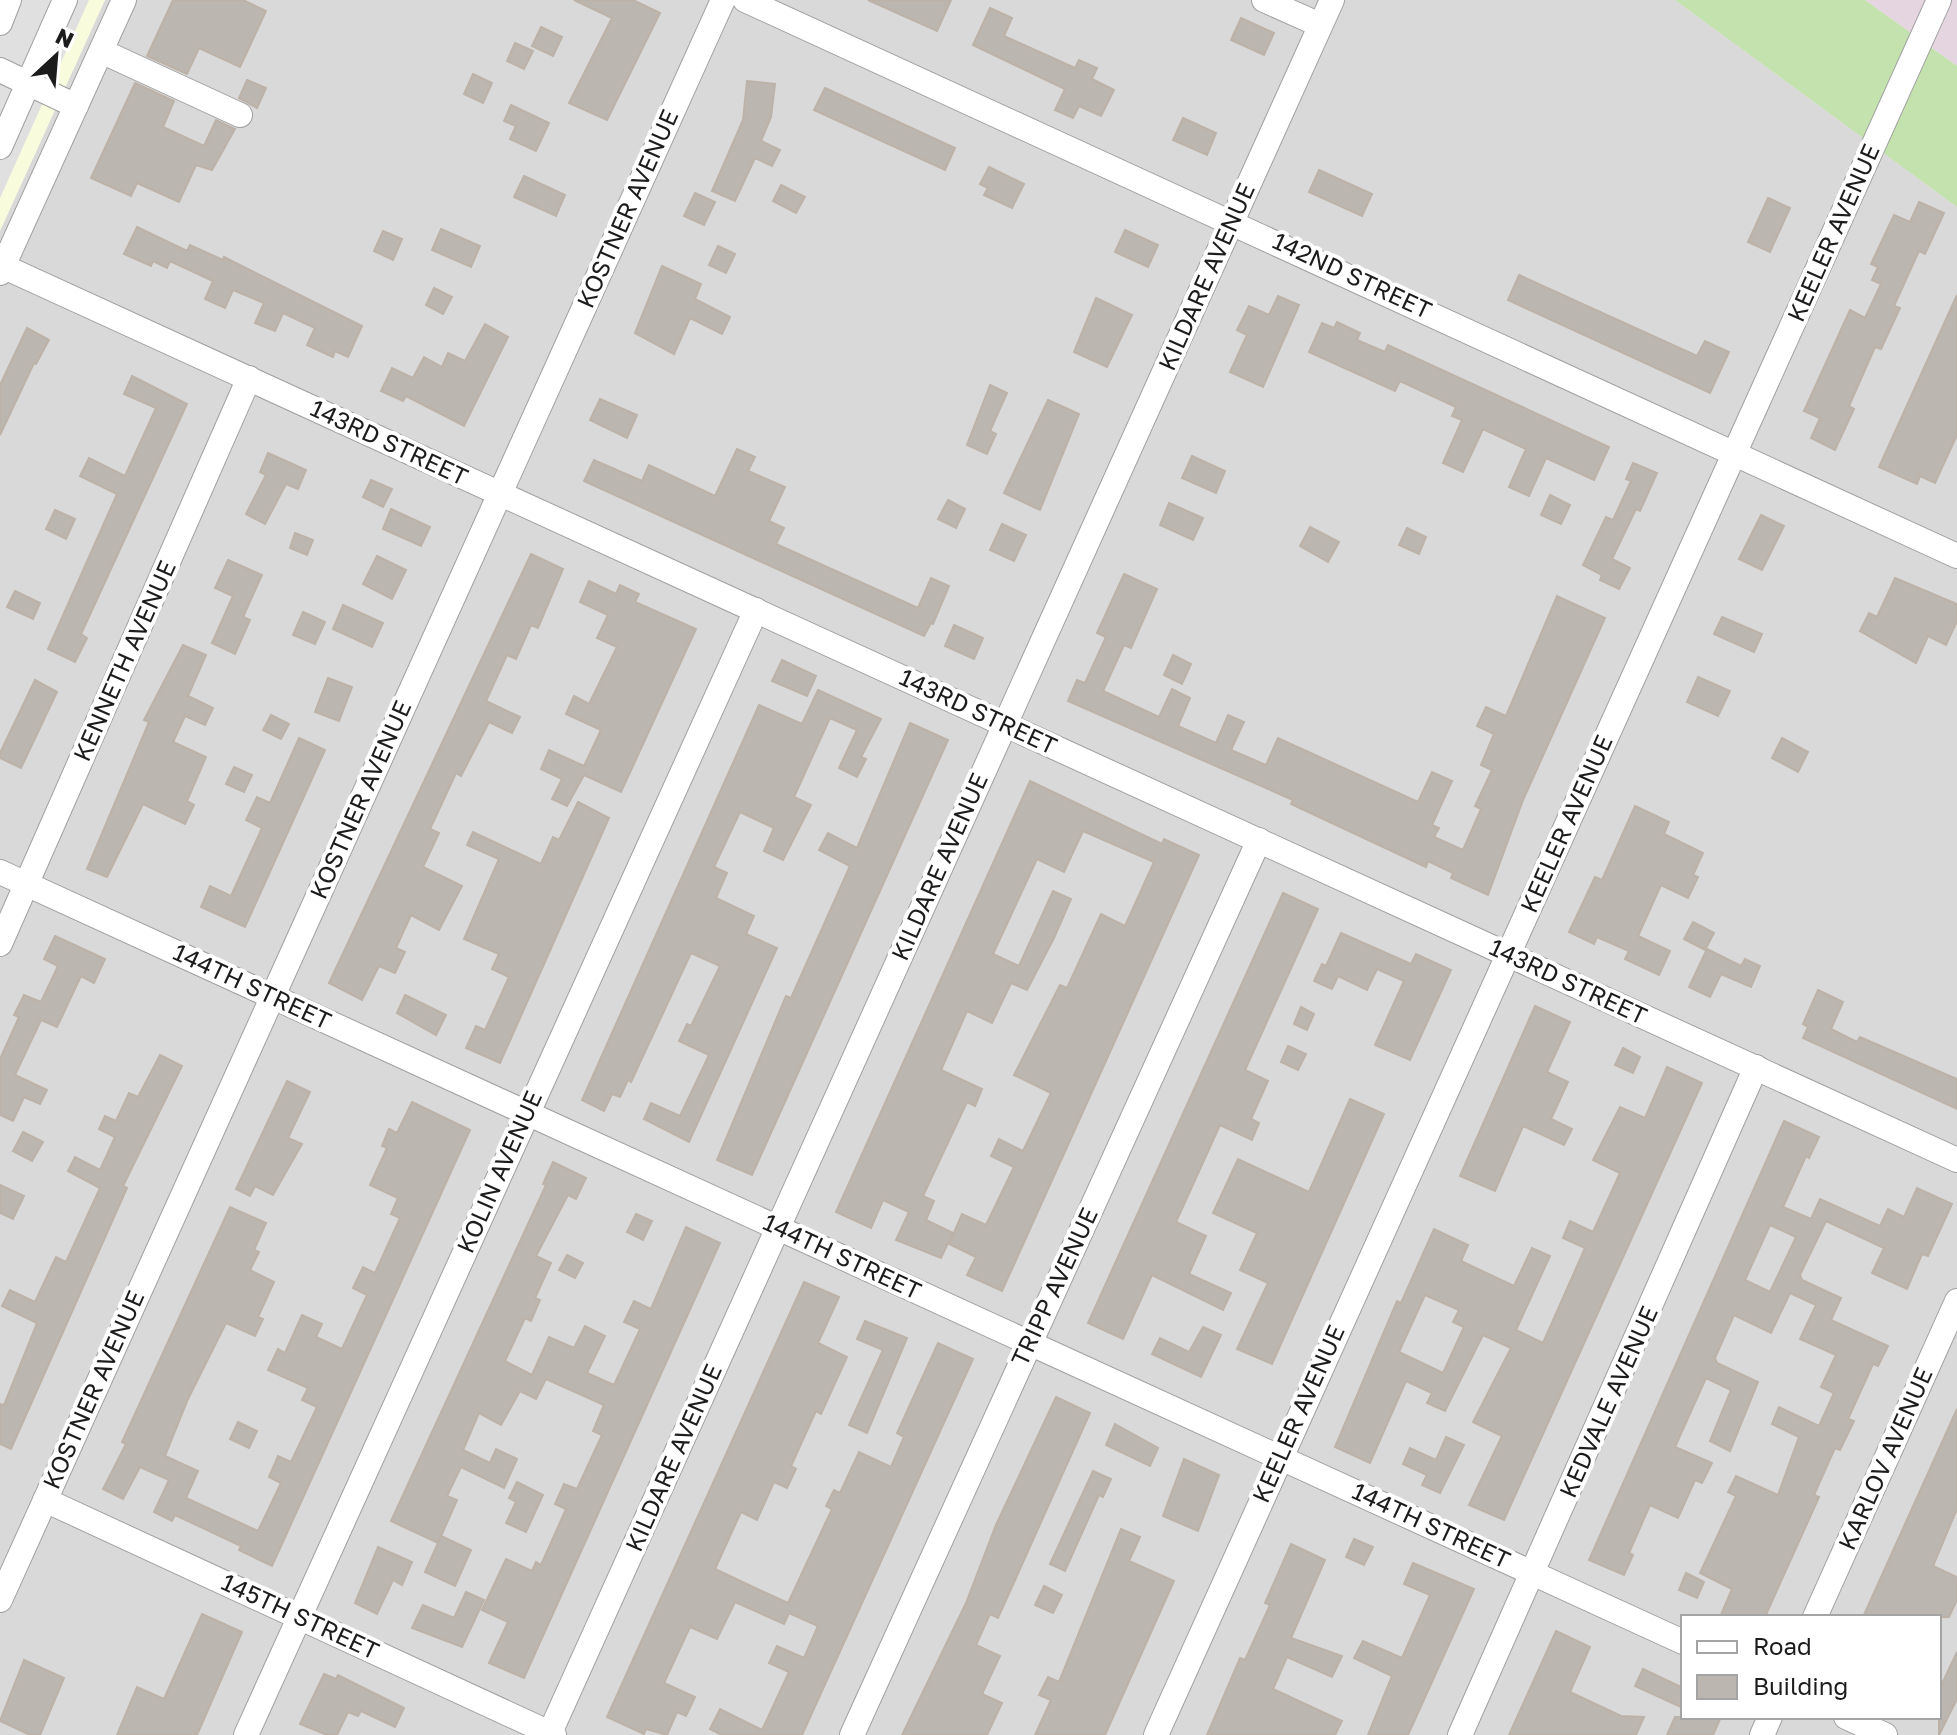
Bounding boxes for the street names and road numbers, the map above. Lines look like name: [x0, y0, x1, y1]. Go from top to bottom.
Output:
street label: KOSTNER AVENUE: [570, 105, 683, 312]
street label: KEELER AVENUE: [1780, 139, 1885, 326]
street label: KILDARE AVENUE: [1151, 178, 1260, 375]
street label: 142ND STREET: [1269, 225, 1437, 324]
street label: 143RD STREET: [306, 393, 473, 491]
street label: KENNETH AVENUE: [66, 555, 181, 765]
street label: 143RD STREET: [895, 662, 1062, 760]
street label: KOSTNER AVENUE: [303, 696, 416, 903]
street label: KEELER AVENUE: [1513, 730, 1618, 917]
street label: KILDARE AVENUE: [884, 768, 993, 965]
street label: 143RD STREET: [1485, 932, 1652, 1030]
street label: 144TH STREET: [169, 936, 336, 1035]
street label: KOLIN AVENUE: [450, 1086, 547, 1257]
street label: TRIPP AVENUE: [1004, 1203, 1103, 1370]
street label: 144TH STREET: [759, 1206, 926, 1305]
street label: KOSTNER AVENUE: [36, 1286, 149, 1493]
street label: KEDVALE AVENUE: [1552, 1301, 1663, 1502]
street label: KEELER AVENUE: [1245, 1320, 1350, 1507]
street label: KILDARE AVENUE: [618, 1359, 727, 1556]
street label: KARLOV AVENUE: [1831, 1363, 1938, 1554]
street label: 144TH STREET: [1348, 1475, 1515, 1574]
street label: 145TH STREET: [217, 1567, 384, 1665]

